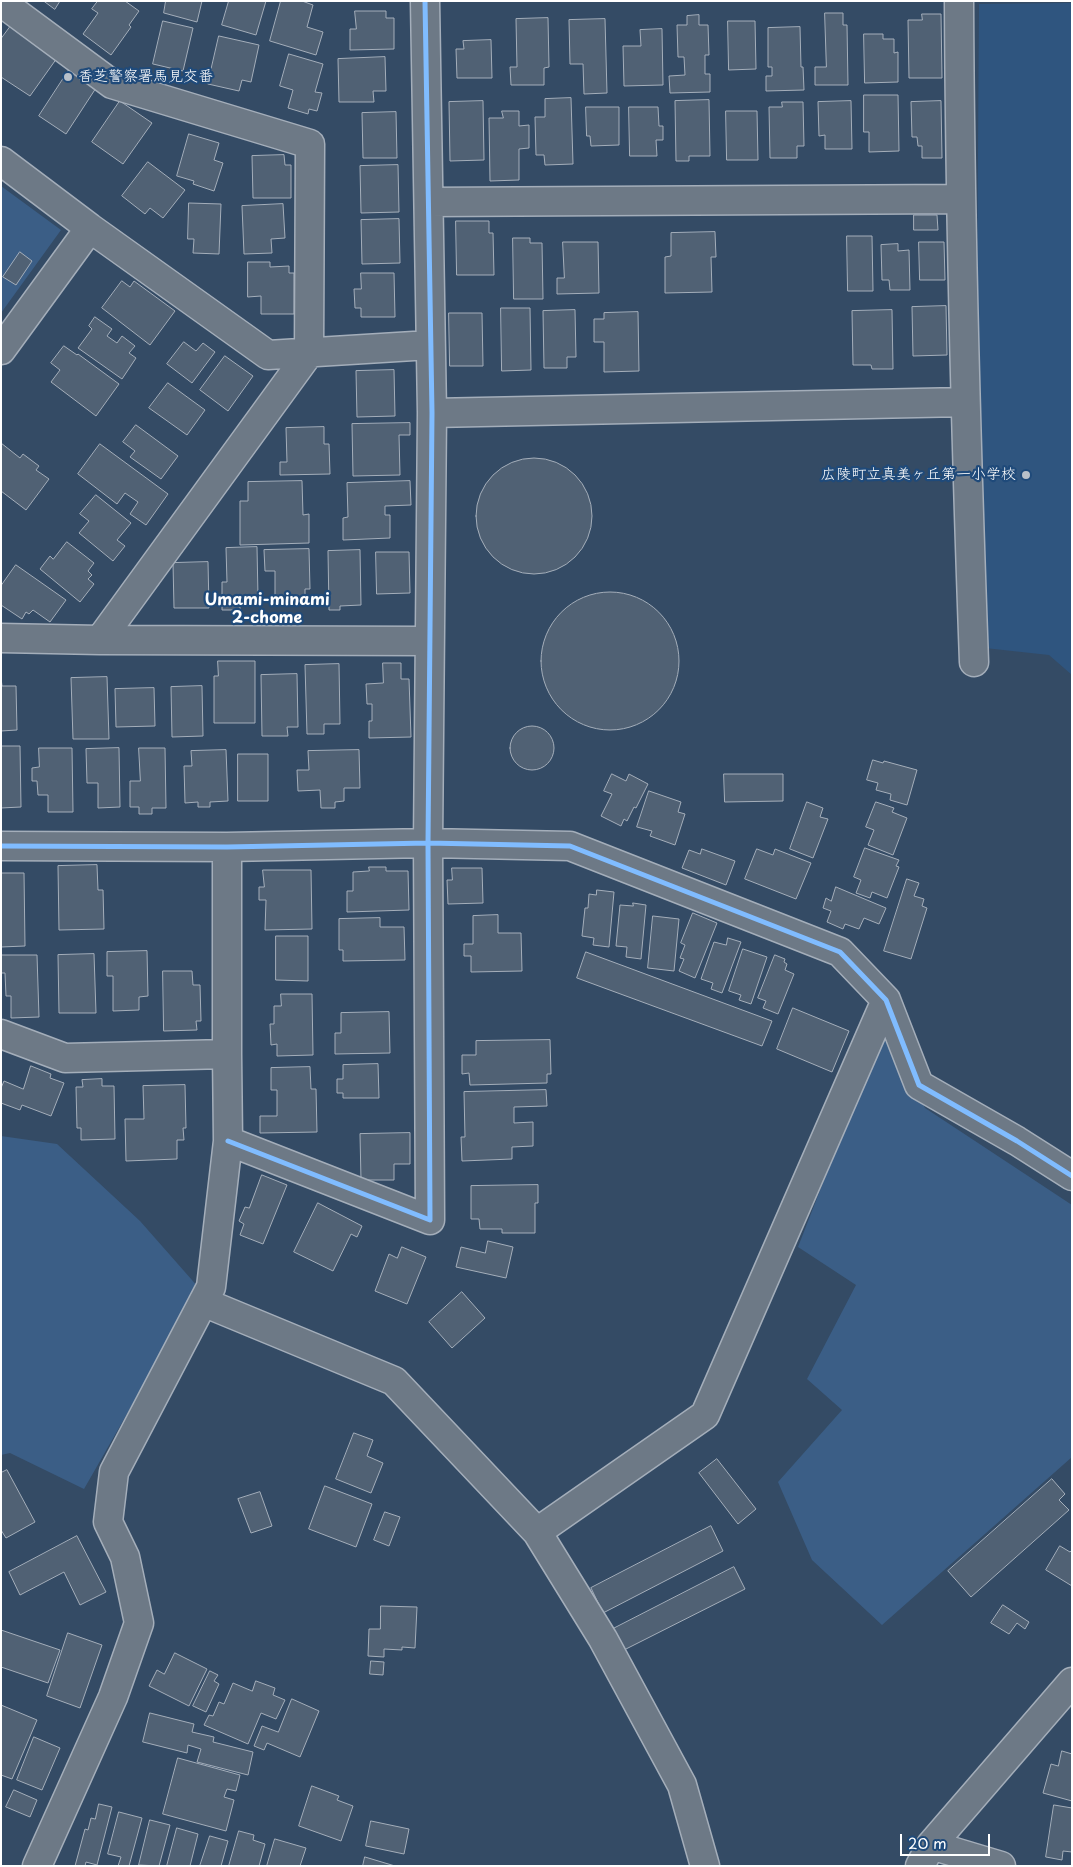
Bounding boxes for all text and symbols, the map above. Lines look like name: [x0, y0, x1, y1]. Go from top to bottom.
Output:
place label: 香芝警察署馬見交番: [78, 68, 213, 86]
marker: 香芝警察署馬見交番: [62, 71, 74, 83]
place label: 広陵町立真美ヶ丘第一小学校: [821, 466, 1016, 484]
marker: 広陵町立真美ヶ丘第一小学校: [1020, 469, 1032, 481]
district label: Umami-minami 2-chome: [205, 591, 329, 629]
scale bar: [903, 1824, 993, 1856]
text: 20 m: [908, 1831, 947, 1854]

